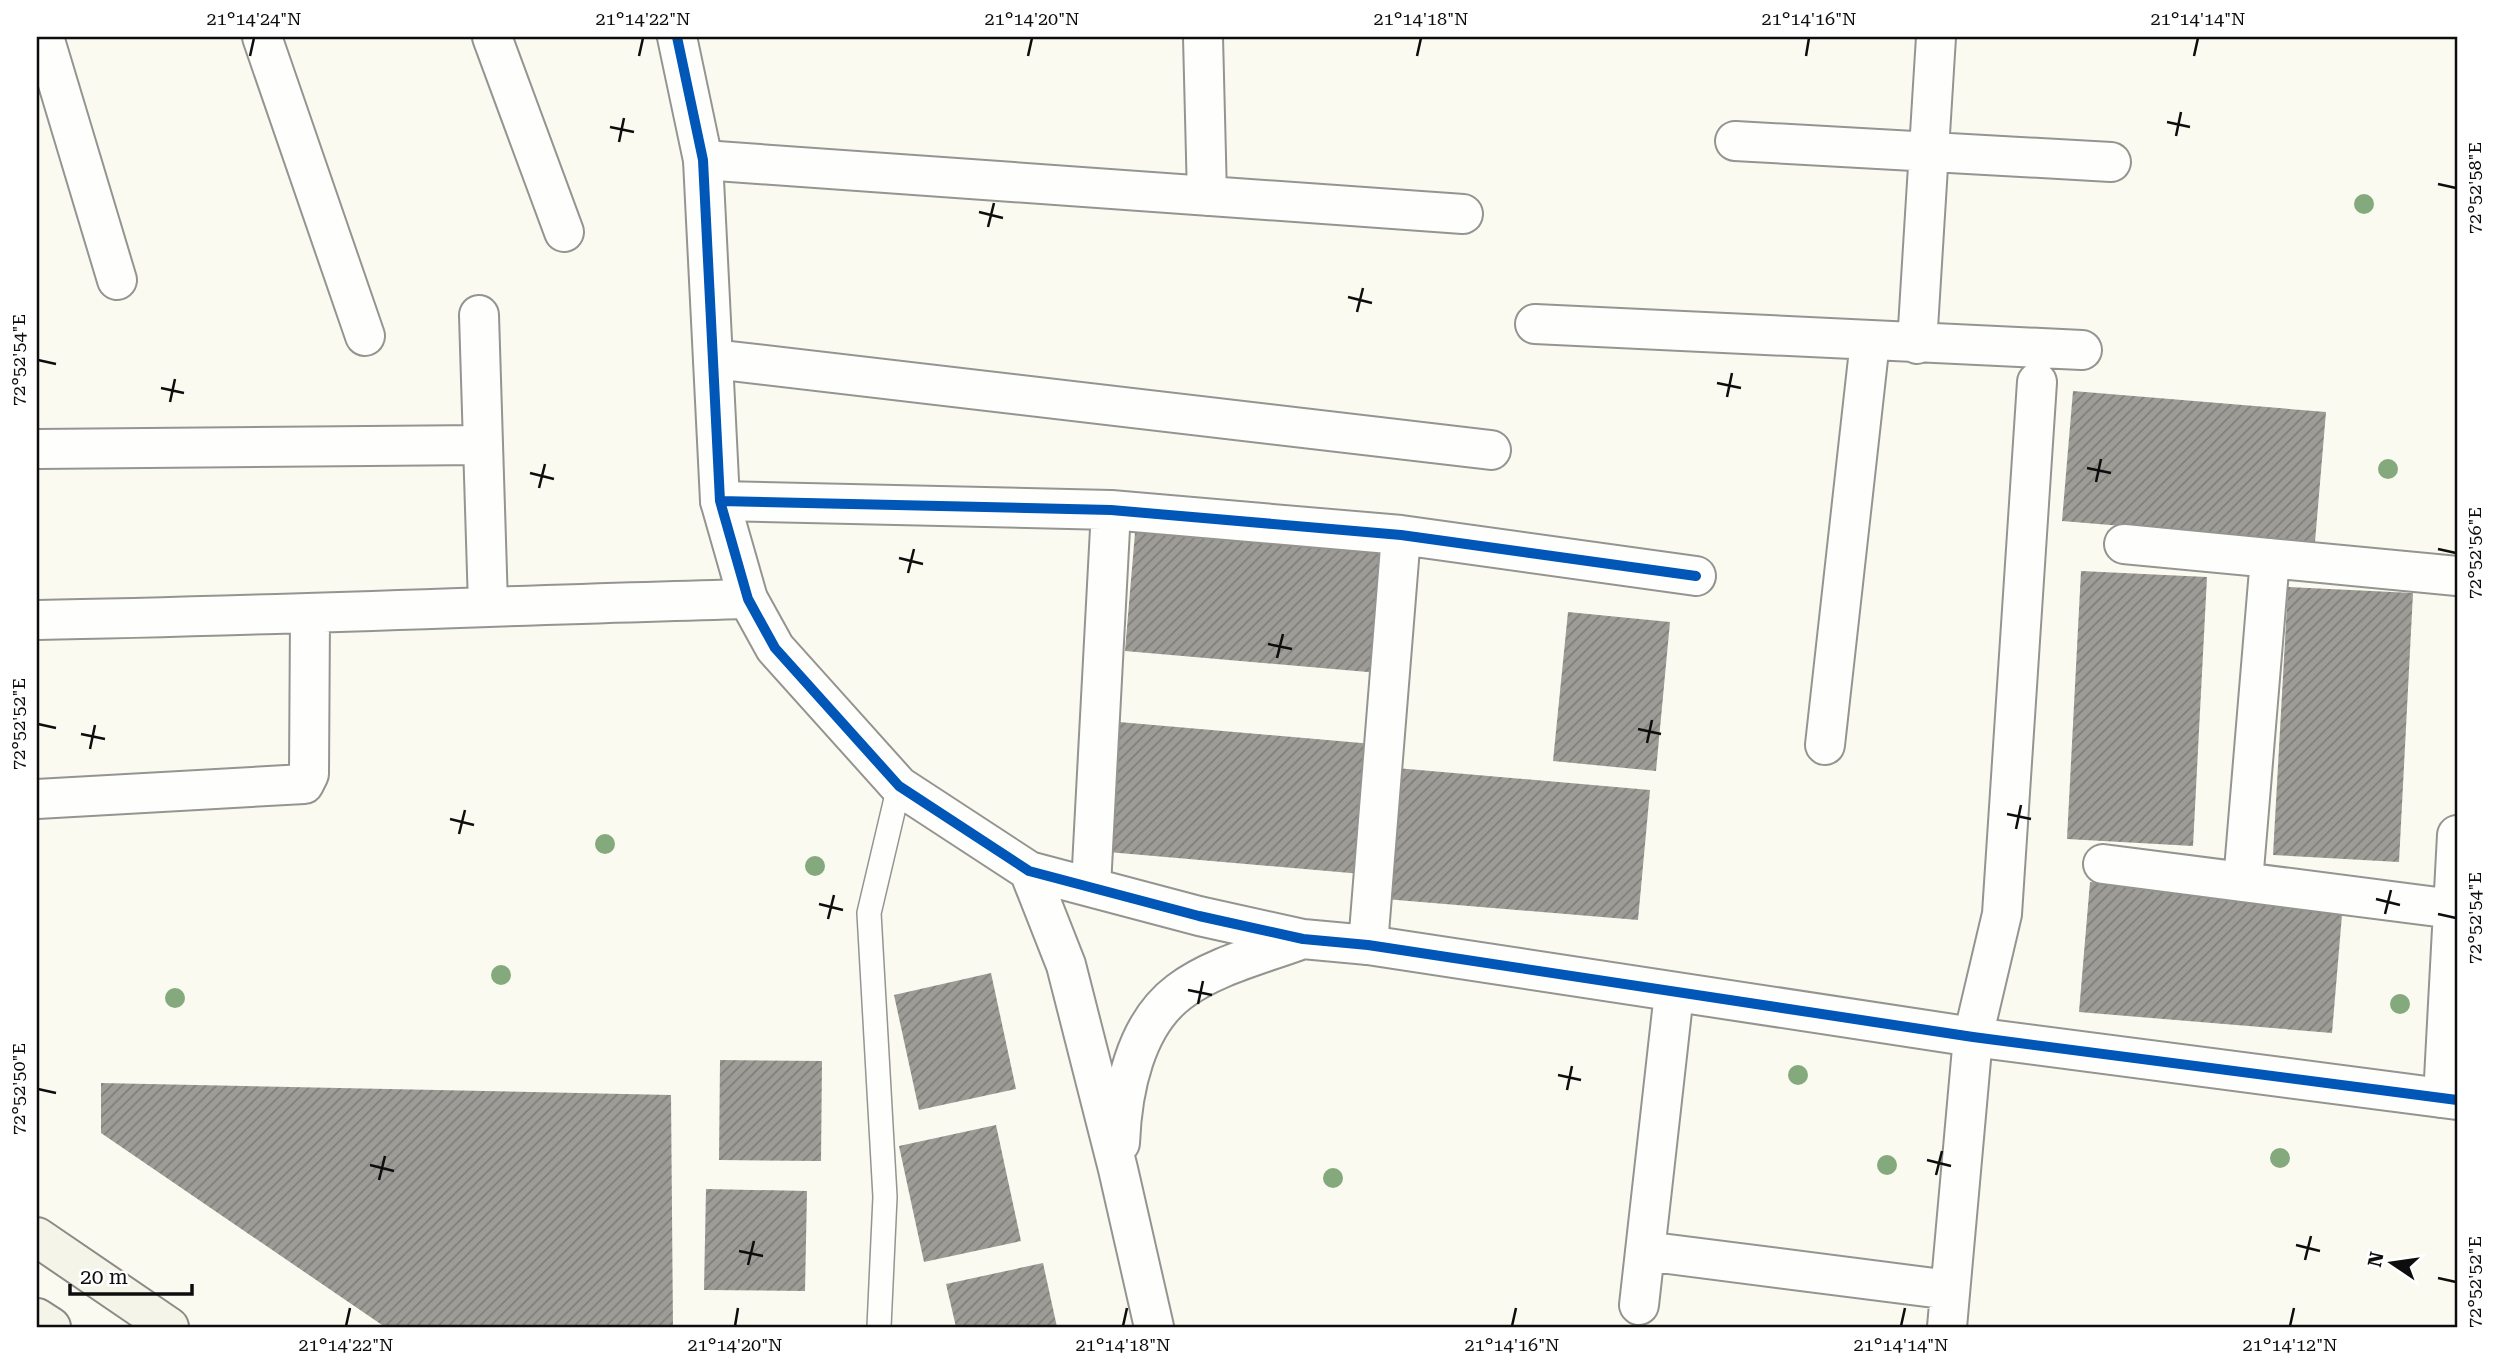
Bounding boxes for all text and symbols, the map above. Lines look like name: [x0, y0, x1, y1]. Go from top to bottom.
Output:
text: 21°14'24"N: [207, 8, 301, 29]
text: 21°14'22"N: [596, 8, 690, 29]
text: 21°14'20"N: [985, 8, 1079, 29]
text: 21°14'18"N: [1374, 8, 1468, 29]
text: 21°14'16"N: [1762, 8, 1856, 29]
text: 21°14'14"N: [2151, 8, 2245, 29]
text: 72°52'58"E: [2464, 142, 2485, 234]
text: 72°52'54"E: [8, 314, 29, 406]
text: 72°52'56"E: [2464, 507, 2485, 599]
text: 72°52'52"E: [8, 678, 29, 770]
text: 72°52'54"E: [2464, 872, 2485, 964]
text: 72°52'50"E: [8, 1043, 29, 1135]
north arrow: [2358, 1228, 2428, 1298]
text: 72°52'52"E: [2464, 1236, 2485, 1328]
text: N: [2363, 1249, 2389, 1269]
scale bar: [70, 1252, 192, 1296]
text: 20 m: [80, 1265, 128, 1289]
text: 21°14'22"N: [299, 1334, 393, 1355]
text: 21°14'20"N: [688, 1334, 782, 1355]
text: 21°14'18"N: [1076, 1334, 1170, 1355]
text: 21°14'16"N: [1465, 1334, 1559, 1355]
text: 21°14'14"N: [1854, 1334, 1948, 1355]
text: 21°14'12"N: [2243, 1334, 2337, 1355]

